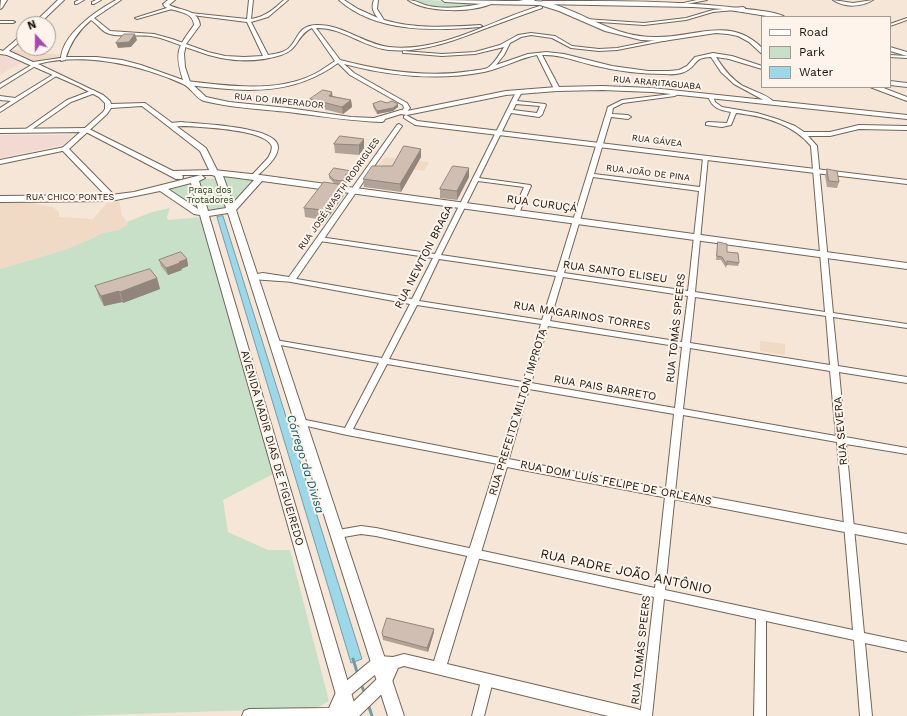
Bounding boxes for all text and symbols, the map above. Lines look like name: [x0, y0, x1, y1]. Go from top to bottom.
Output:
north arrow: [16, 16, 56, 56]
legend: [761, 16, 891, 88]
text: N: [26, 18, 38, 33]
text: Road: [799, 25, 828, 39]
text: Park: [799, 45, 825, 59]
text: Water: [799, 65, 833, 79]
street label: RUA ARARITAGUABA: [613, 74, 701, 92]
street label: RUA DO IMPERADOR: [234, 91, 324, 111]
street label: RUA GÁVEA: [631, 133, 683, 149]
street label: RUA JOSÉ WASTH RODRIGUES: [296, 136, 382, 252]
street label: RUA JOÃO DE PINA: [605, 163, 691, 183]
park label: Praça dos Trotadores: [186, 185, 234, 206]
street label: RUA CHICO PONTES: [26, 192, 114, 202]
street label: RUA CURUÇÁ: [506, 193, 578, 215]
street label: RUA NEWTON BRAGA: [392, 203, 456, 311]
street label: RUA SANTO ELISEU: [562, 258, 668, 286]
street label: RUA TOMÁS SPEERS: [664, 273, 688, 383]
street label: RUA MAGARINOS TORRES: [513, 299, 651, 333]
street label: RUA PREFEITO MILTON IMPROTA: [486, 327, 550, 497]
street label: AVENIDA NADIR DIAS DE FIGUEIREDO: [238, 349, 306, 547]
street label: RUA PAIS BARRETO: [553, 372, 657, 404]
street label: RUA SEVERA: [831, 396, 851, 466]
water label: Córrego da Divisa: [283, 413, 327, 515]
street label: RUA DOM LUÍS FELIPE DE ORLEANS: [519, 458, 713, 508]
street label: RUA PADRE JOÃO ANTÔNIO: [539, 546, 713, 598]
street label: RUA TOMÁS SPEERS: [629, 595, 653, 705]

